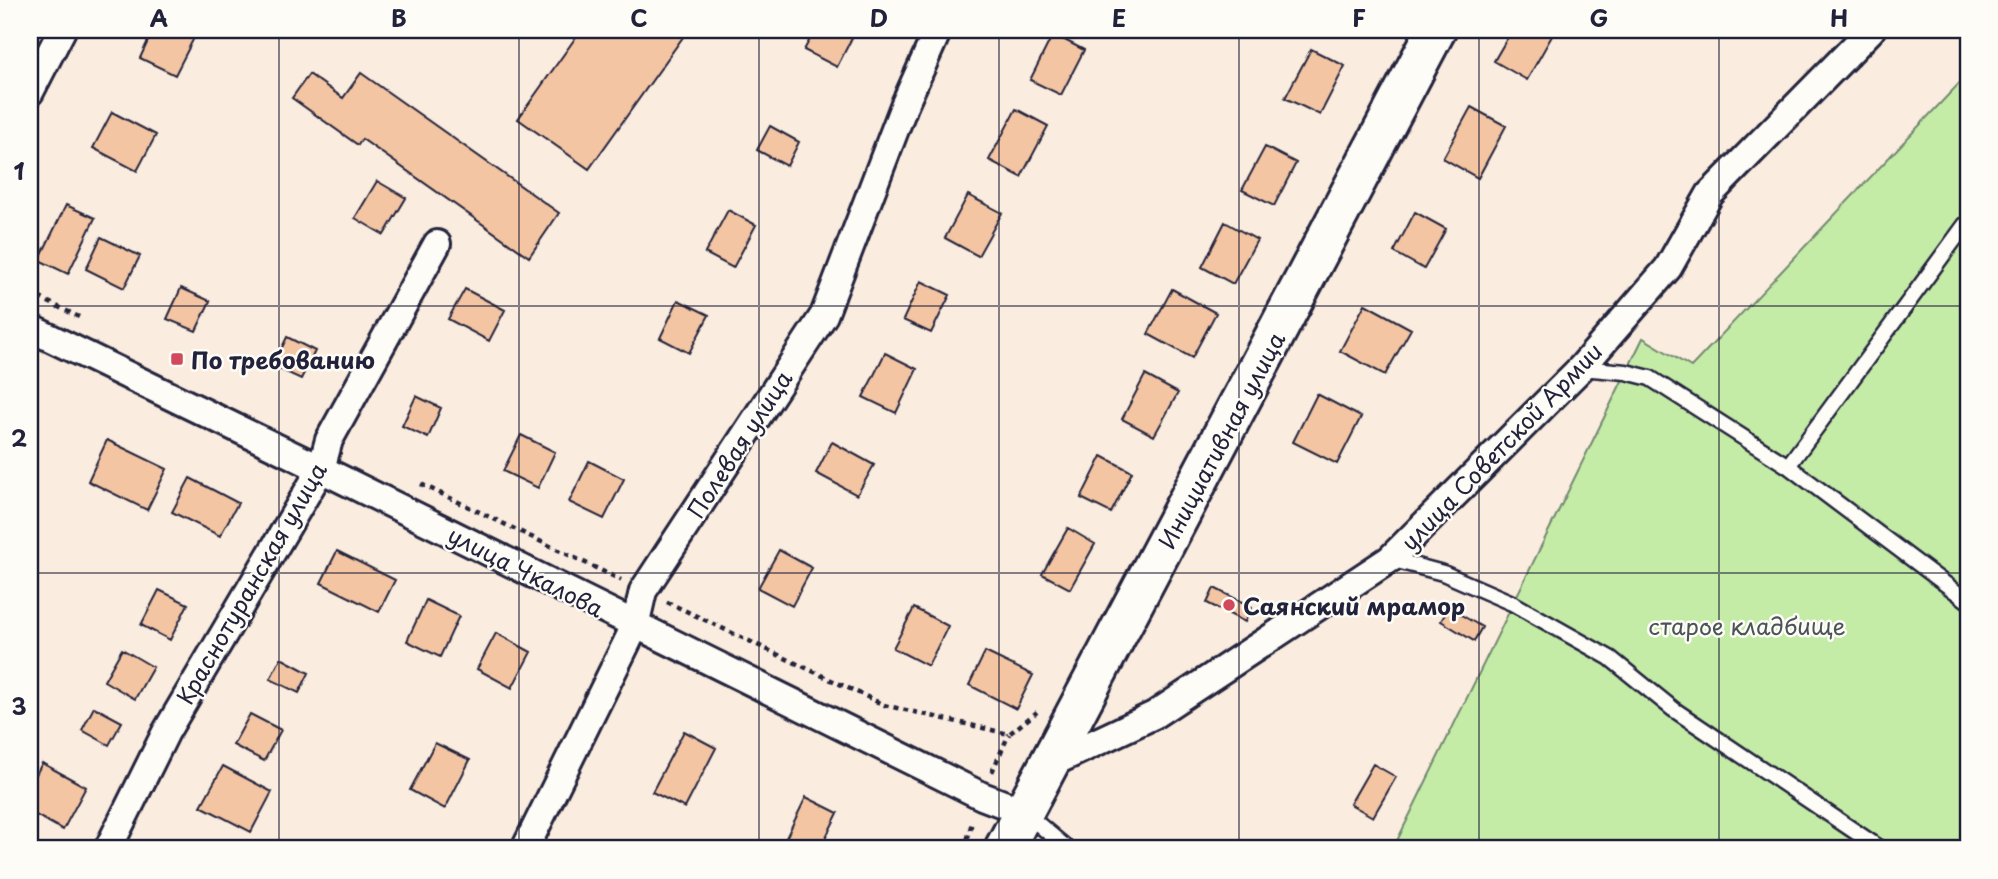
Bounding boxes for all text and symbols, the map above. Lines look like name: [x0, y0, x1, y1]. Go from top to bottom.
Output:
text: A: [150, 0, 168, 35]
text: B: [391, 0, 407, 35]
text: C: [630, 0, 648, 35]
text: D: [870, 0, 888, 35]
text: E: [1112, 0, 1126, 35]
text: F: [1352, 0, 1366, 35]
text: G: [1590, 0, 1608, 35]
text: H: [1830, 0, 1848, 35]
text: 1: [14, 153, 25, 188]
street label: Инициативная улица: [1149, 325, 1293, 555]
street label: улица Советской Армии: [1392, 334, 1610, 558]
place label: По требованию: [191, 342, 375, 377]
marker: По требованию: [169, 351, 185, 367]
street label: Полевая улица: [678, 363, 800, 525]
text: 2: [11, 420, 27, 455]
street label: Краснотуранская улица: [167, 455, 335, 711]
street label: улица Чкалова: [442, 517, 611, 626]
place label: Саянский мрамор: [1243, 588, 1465, 623]
marker: Саянский мрамор: [1221, 597, 1237, 613]
park label: старое кладбище: [1648, 608, 1846, 643]
text: 3: [11, 688, 27, 723]

